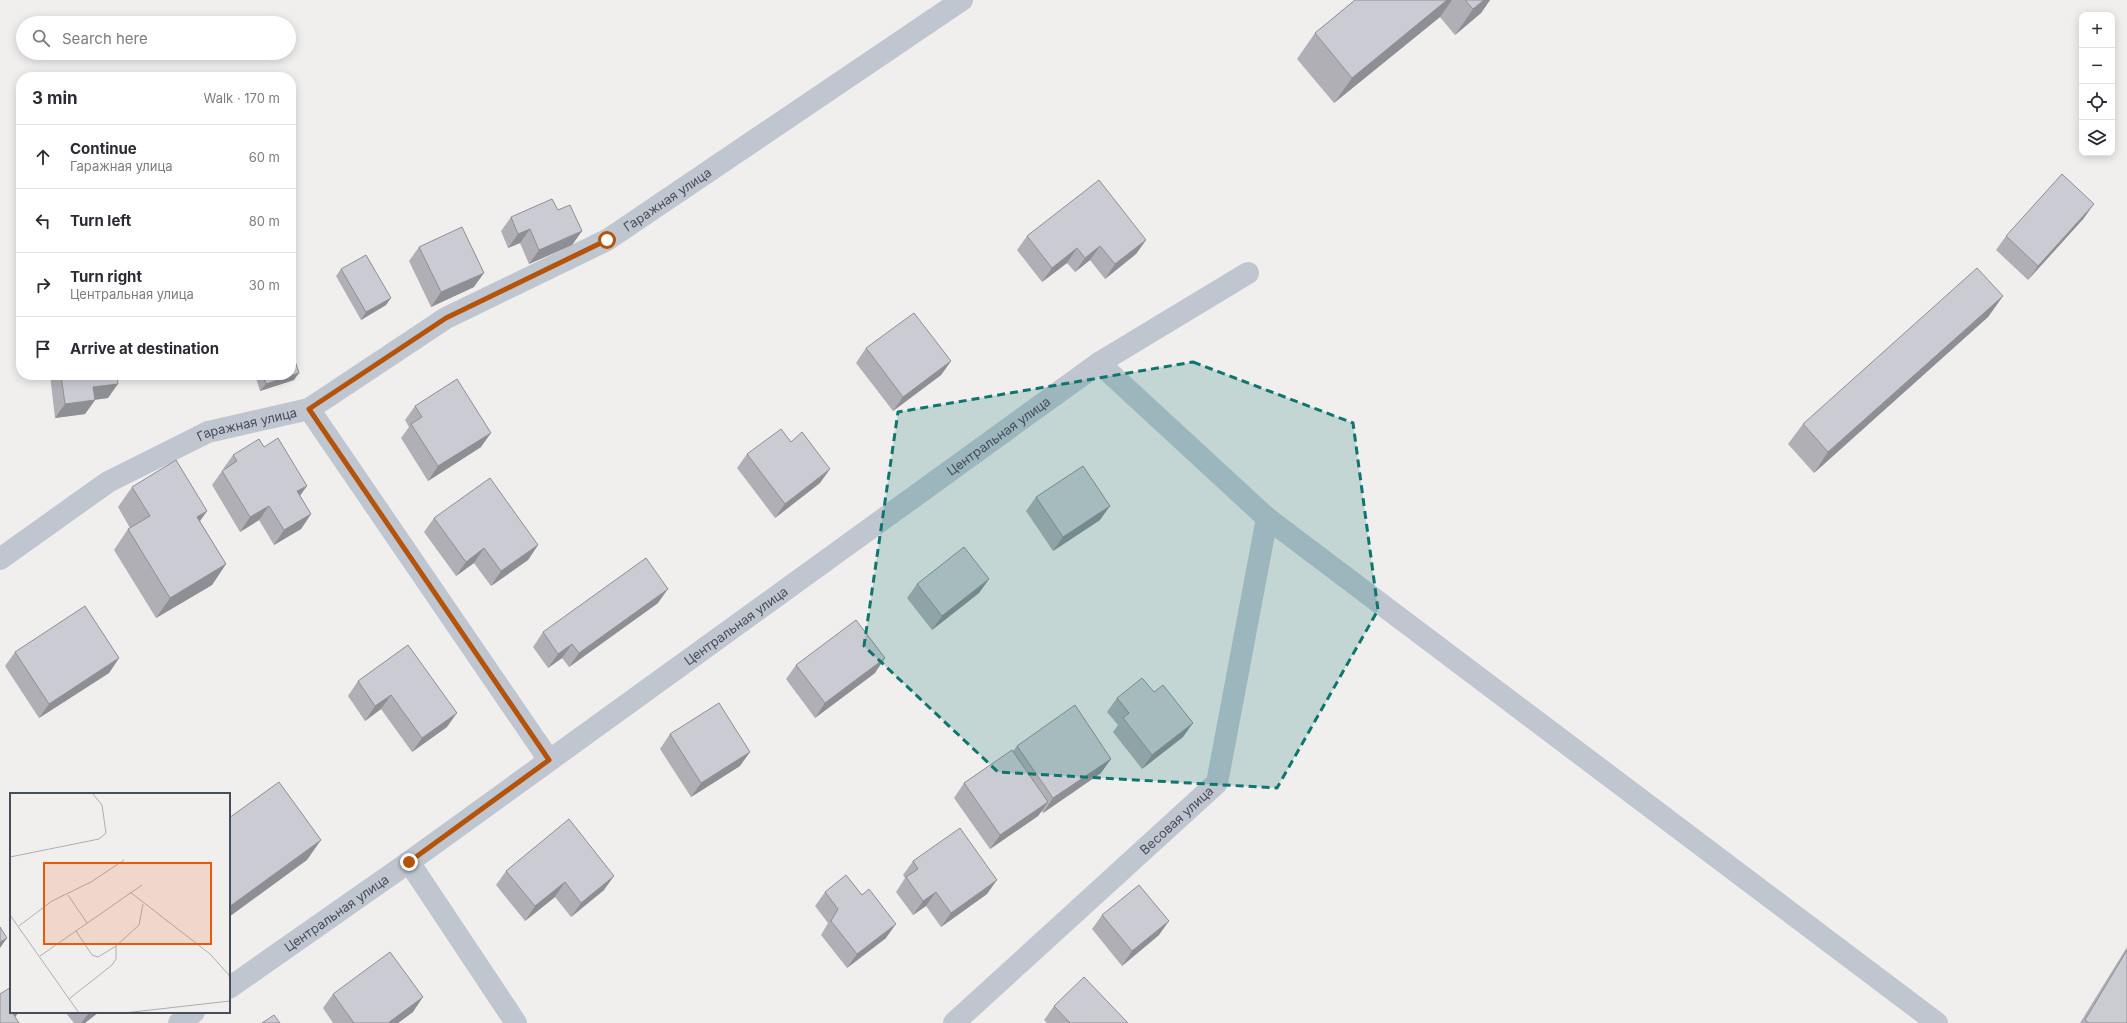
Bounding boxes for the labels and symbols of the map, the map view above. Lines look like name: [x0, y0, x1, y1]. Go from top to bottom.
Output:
street label: Гаражная улица: [620, 164, 714, 235]
route start: [598, 231, 616, 249]
street label: Центральная улица: [943, 393, 1053, 479]
street label: Гаражная улица: [194, 404, 298, 444]
street label: Центральная улица: [681, 583, 791, 668]
street label: Весовая улица: [1136, 783, 1216, 858]
inset map: [10, 793, 230, 1013]
route end: [400, 853, 418, 871]
street label: Центральная улица: [281, 871, 392, 955]

